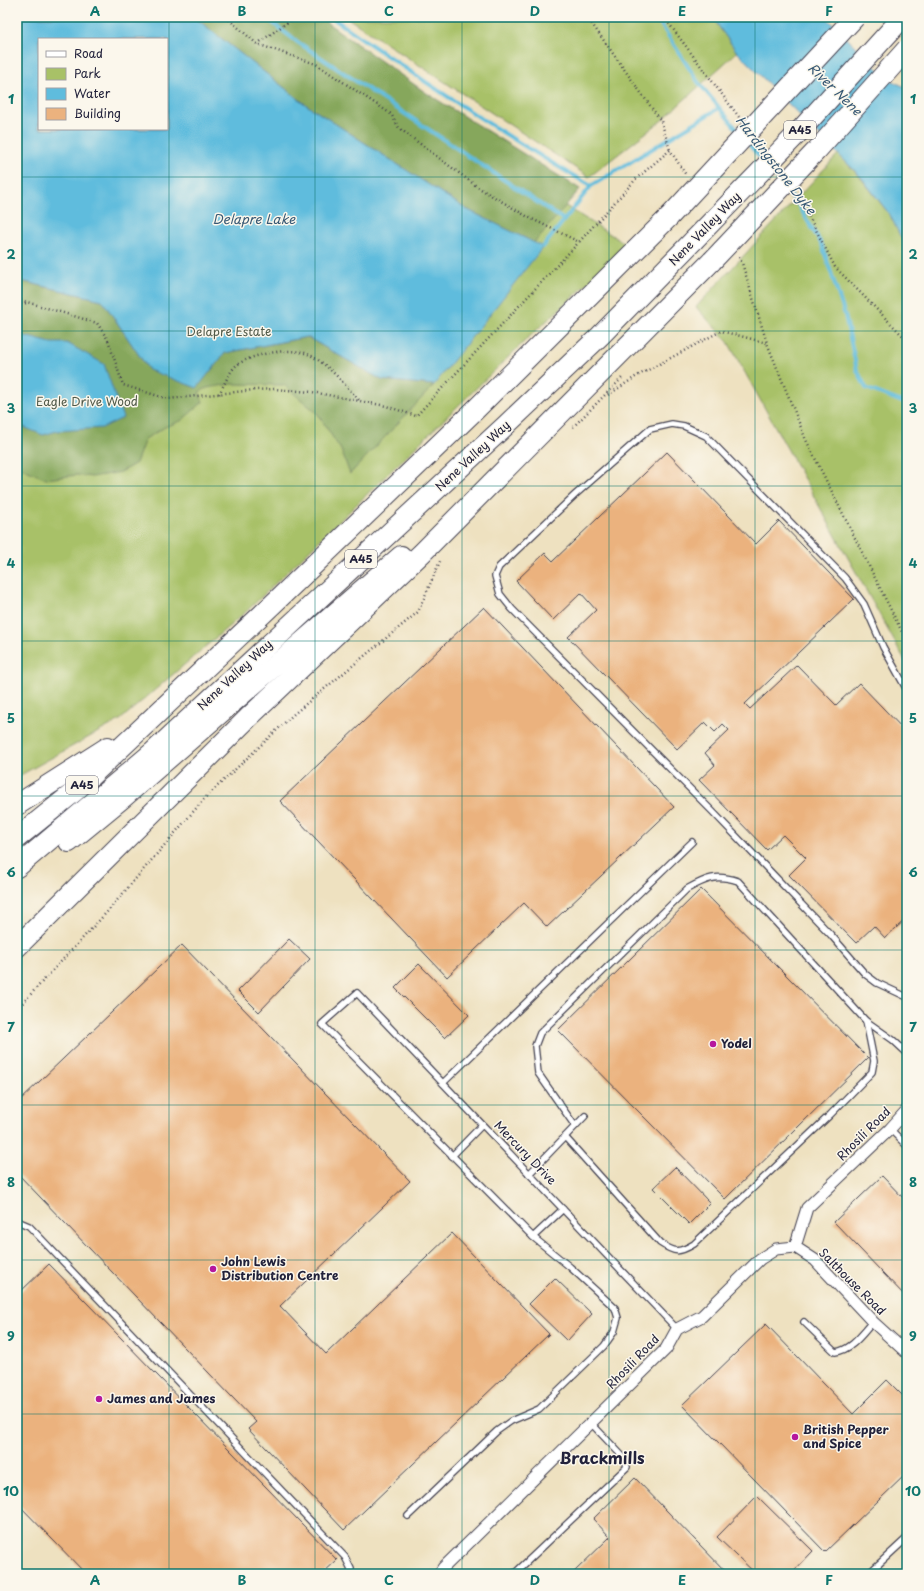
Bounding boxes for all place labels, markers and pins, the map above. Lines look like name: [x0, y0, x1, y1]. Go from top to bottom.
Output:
place label: Yodel: [721, 1034, 752, 1052]
marker: Yodel: [708, 1039, 718, 1049]
place label: John Lewis Distribution Centre: [221, 1252, 339, 1284]
marker: John Lewis Distribution Centre: [208, 1264, 218, 1274]
place label: James and James: [107, 1389, 216, 1407]
marker: James and James: [94, 1394, 104, 1404]
place label: British Pepper and Spice: [803, 1420, 890, 1452]
marker: British Pepper and Spice: [790, 1432, 800, 1442]

